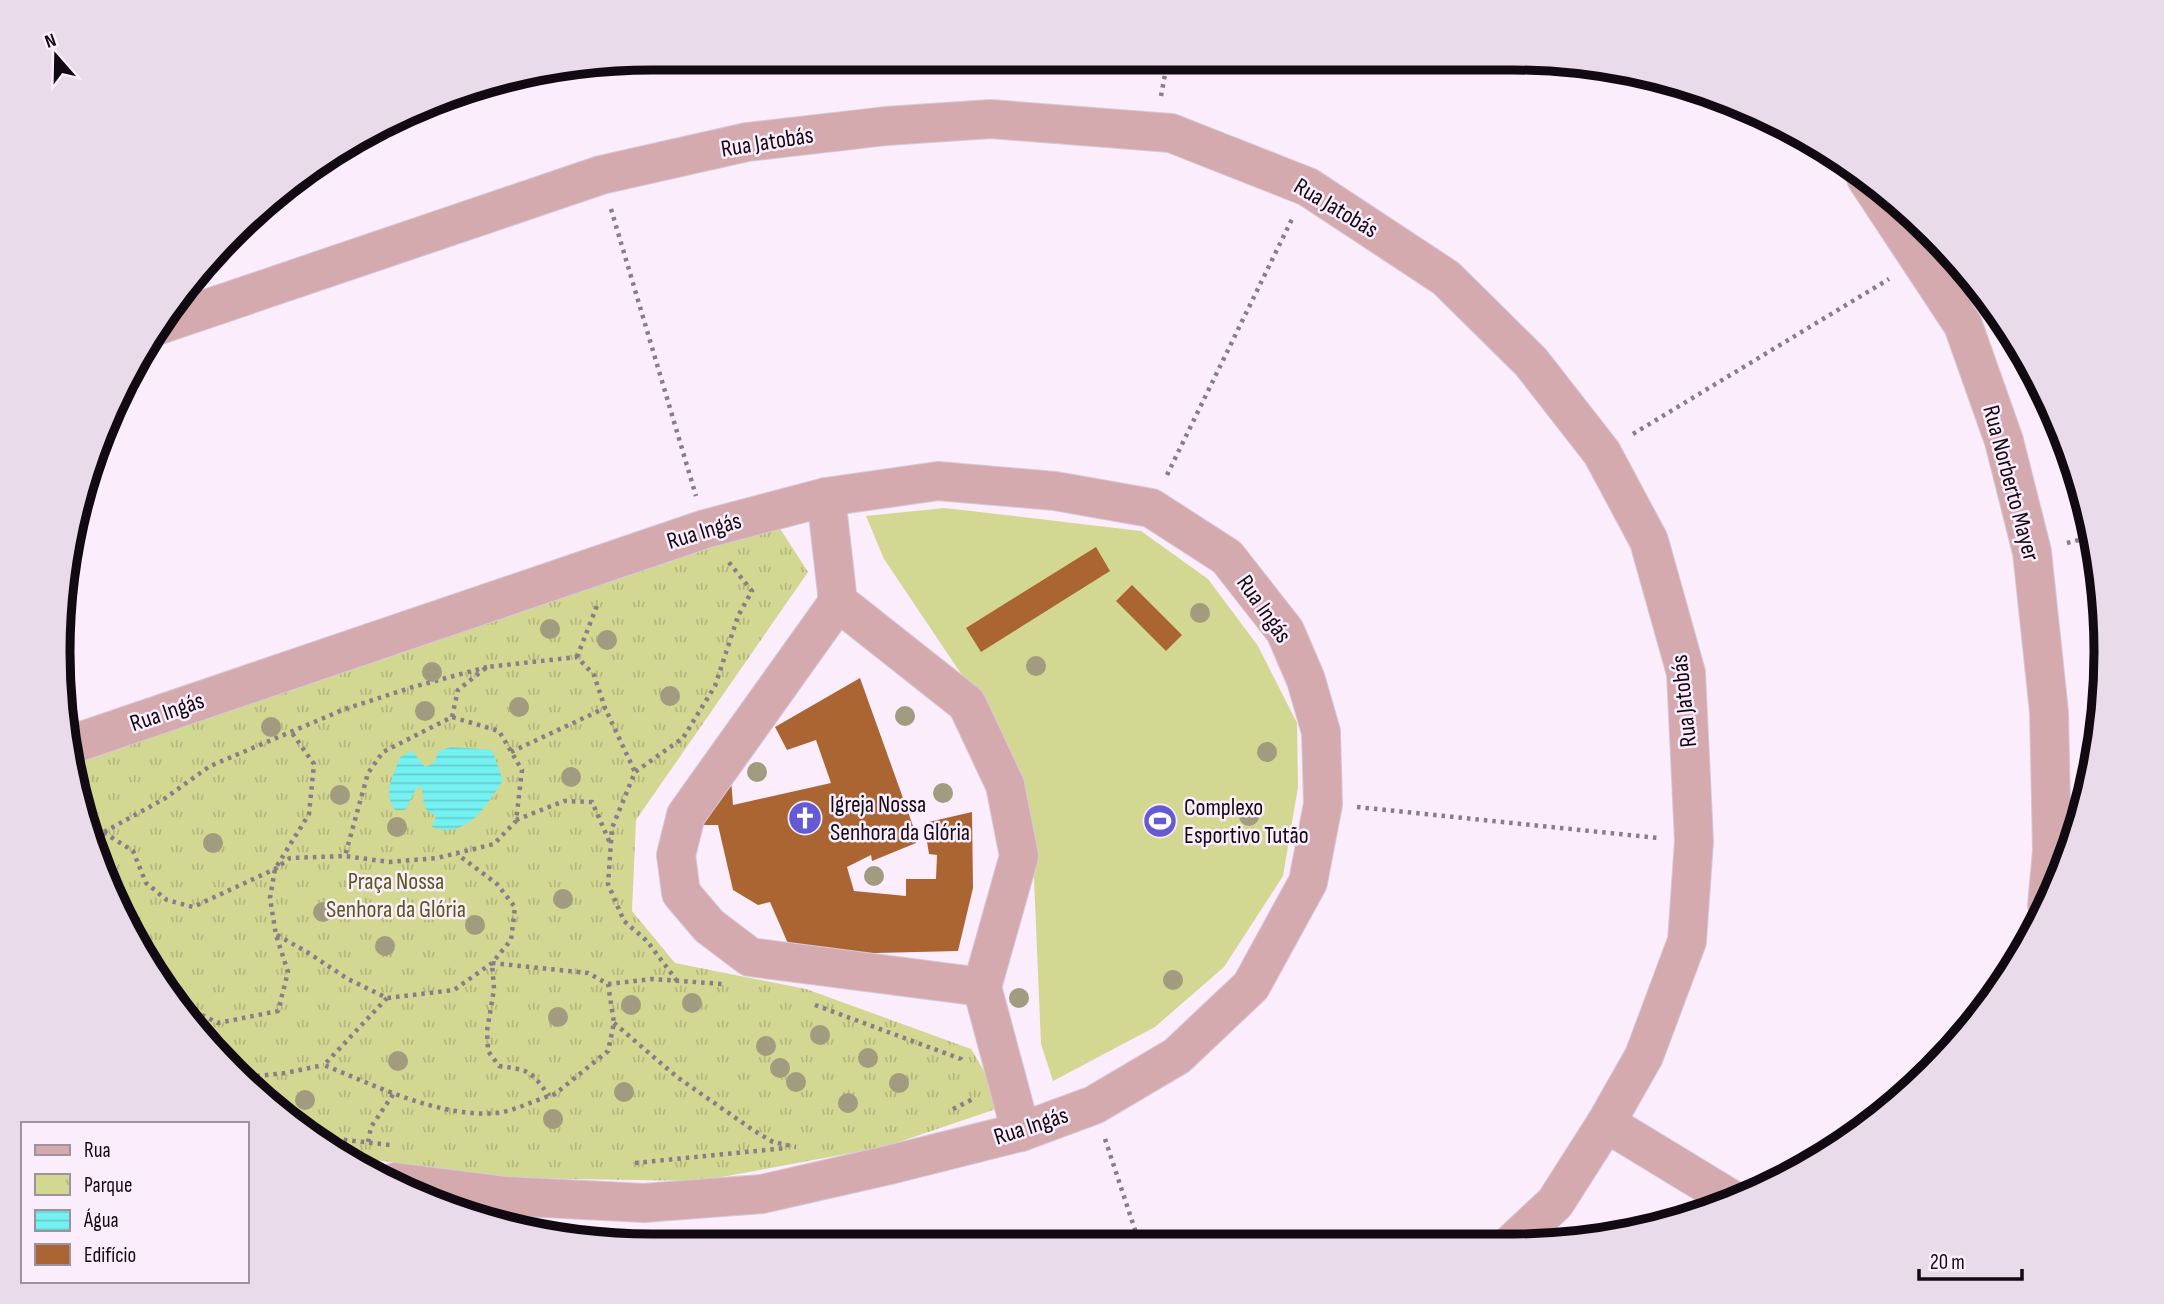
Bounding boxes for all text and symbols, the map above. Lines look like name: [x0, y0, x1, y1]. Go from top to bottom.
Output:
north arrow: [21, 21, 91, 91]
text: N: [42, 29, 59, 54]
street label: Rua Jatobás: [719, 120, 815, 164]
street label: Rua Jatobás: [1289, 172, 1383, 244]
street label: Rua Norberto Mayer: [1976, 402, 2046, 564]
street label: Rua Ingás: [663, 506, 745, 556]
street label: Rua Ingás: [1230, 569, 1298, 649]
street label: Rua Jatobás: [1665, 653, 1703, 749]
street label: Rua Ingás: [126, 686, 208, 738]
place label: Igreja Nossa Senhora da Glória: [830, 790, 970, 847]
place label: Complexo Esportivo Tutão: [1184, 793, 1309, 850]
church icon: Igreja Nossa Senhora da Glória: [786, 799, 824, 837]
sports icon: Complexo Esportivo Tutão: [1141, 802, 1179, 840]
park label: Praça Nossa Senhora da Glória: [326, 867, 466, 924]
street label: Rua Ingás: [990, 1100, 1072, 1152]
legend: [21, 1122, 248, 1283]
text: Rua: [84, 1138, 111, 1163]
text: Parque: [84, 1173, 132, 1198]
text: Água: [83, 1208, 119, 1233]
scale bar: [1919, 1238, 2022, 1282]
text: Edifício: [84, 1243, 136, 1268]
text: 20 m: [1930, 1250, 1965, 1275]

